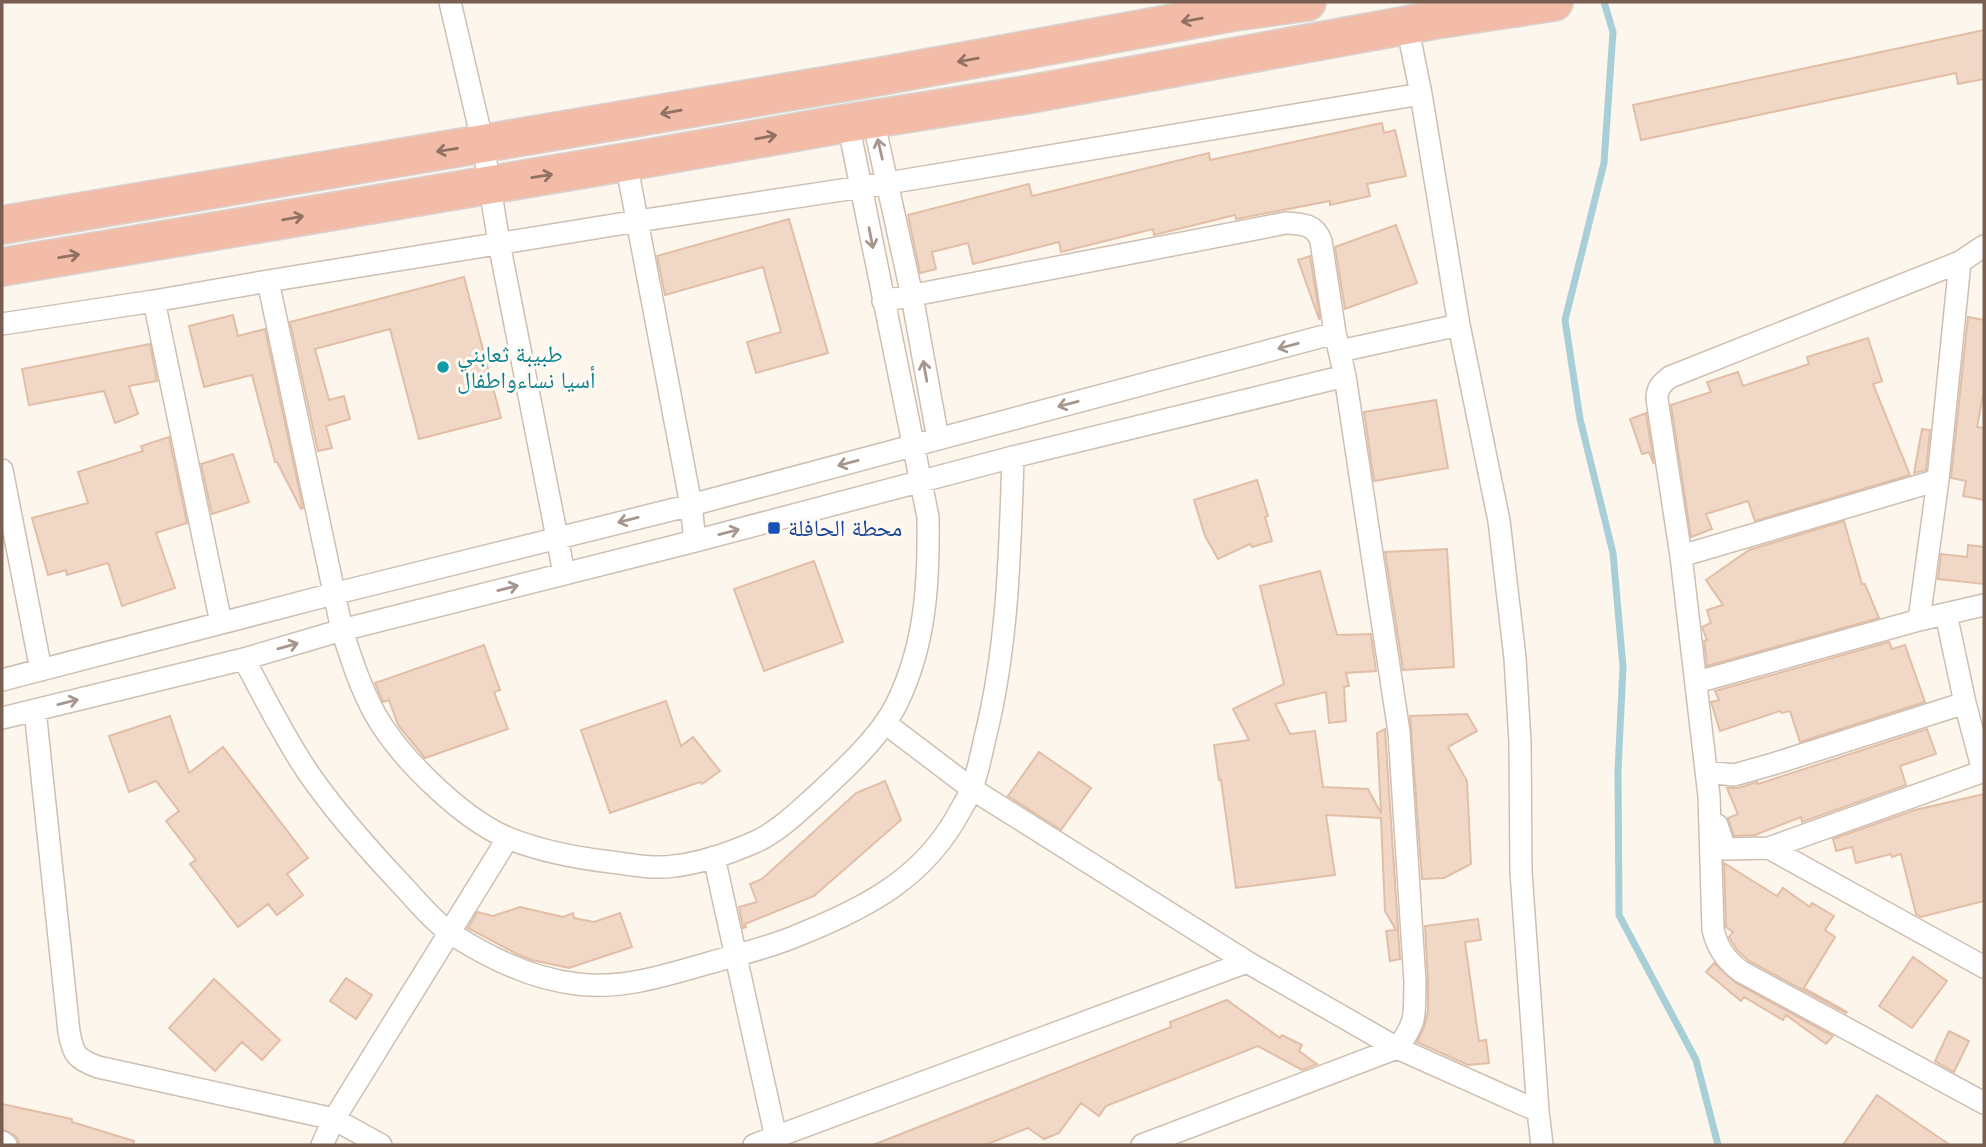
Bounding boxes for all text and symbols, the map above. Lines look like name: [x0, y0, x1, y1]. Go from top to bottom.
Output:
one-way arrow: [1181, 14, 1204, 27]
one-way arrow: [957, 54, 980, 68]
one-way arrow: [660, 106, 683, 119]
one-way arrow: [754, 130, 777, 144]
one-way arrow: [873, 138, 886, 161]
one-way arrow: [436, 144, 459, 157]
one-way arrow: [530, 169, 553, 182]
one-way arrow: [282, 211, 304, 224]
one-way arrow: [864, 226, 878, 249]
one-way arrow: [57, 249, 80, 263]
one-way arrow: [1277, 340, 1299, 353]
place label: طبيبة ثعابني أسيا نساءواطفال: [457, 341, 595, 394]
marker: طبيبة ثعابني أسيا نساءواطفال: [435, 359, 451, 375]
one-way arrow: [918, 361, 932, 383]
one-way arrow: [1057, 398, 1080, 411]
one-way arrow: [837, 457, 860, 470]
one-way arrow: [617, 514, 640, 527]
place label: محطة الحافلة: [788, 515, 902, 541]
marker: محطة الحافلة: [766, 520, 782, 536]
one-way arrow: [717, 525, 740, 538]
one-way arrow: [497, 580, 519, 593]
one-way arrow: [277, 638, 299, 651]
one-way arrow: [56, 695, 79, 708]

